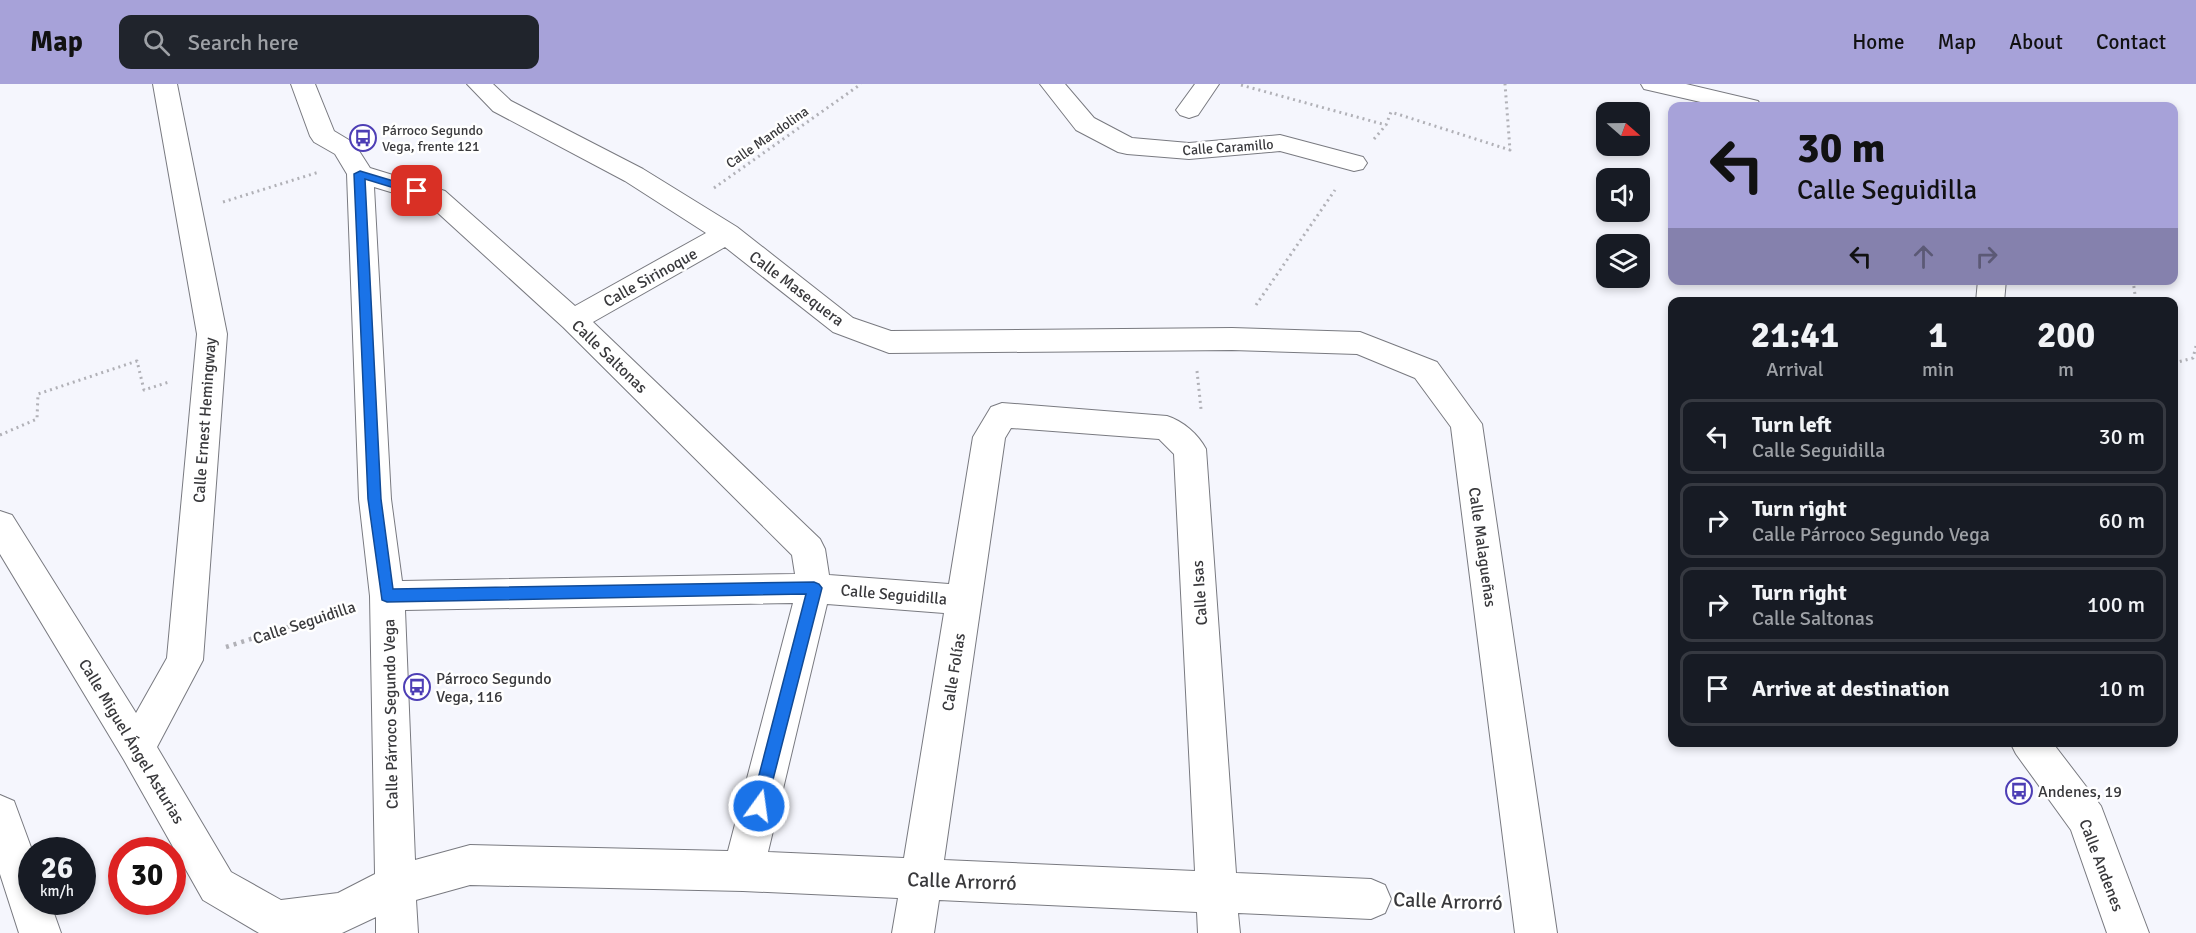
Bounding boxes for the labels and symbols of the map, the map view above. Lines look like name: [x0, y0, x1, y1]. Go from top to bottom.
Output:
north arrow: [1596, 102, 1650, 156]
street label: Calle Mandolina: [723, 103, 812, 172]
place label: Párroco Segundo Vega, frente 121: [382, 122, 483, 155]
bus stop icon: Párroco Segundo Vega, frente 121: [348, 123, 378, 153]
street label: Calle Caramillo: [1182, 136, 1274, 159]
pin: [391, 165, 442, 216]
street label: Calle Sirinoque: [600, 244, 701, 312]
street label: Calle Masequera: [745, 247, 848, 331]
street label: Calle Saltonas: [567, 316, 651, 398]
street label: Calle Ernest Hemingway: [189, 336, 221, 504]
street label: Calle Malagueñas: [1464, 486, 1500, 608]
street label: Calle Isas: [1188, 560, 1212, 626]
street label: Calle Seguidilla: [840, 580, 948, 610]
street label: Calle Seguidilla: [250, 597, 358, 649]
street label: Calle Párroco Segundo Vega: [379, 619, 403, 809]
street label: Calle Folías: [938, 632, 970, 713]
street label: Calle Miguel Ángel Asturias: [74, 655, 188, 828]
place label: Párroco Segundo Vega, 116: [436, 669, 552, 707]
bus stop icon: Párroco Segundo Vega, 116: [402, 672, 432, 702]
position arrow: [727, 774, 791, 838]
bus stop icon: Andenes, 19: [2004, 776, 2034, 806]
place label: Andenes, 19: [2038, 782, 2122, 802]
street label: Calle Andenes: [2074, 816, 2128, 914]
speed limit sign: 30: [108, 837, 186, 915]
street label: Calle Arrorró: [907, 867, 1017, 896]
street label: Calle Arrorró: [1393, 887, 1503, 916]

